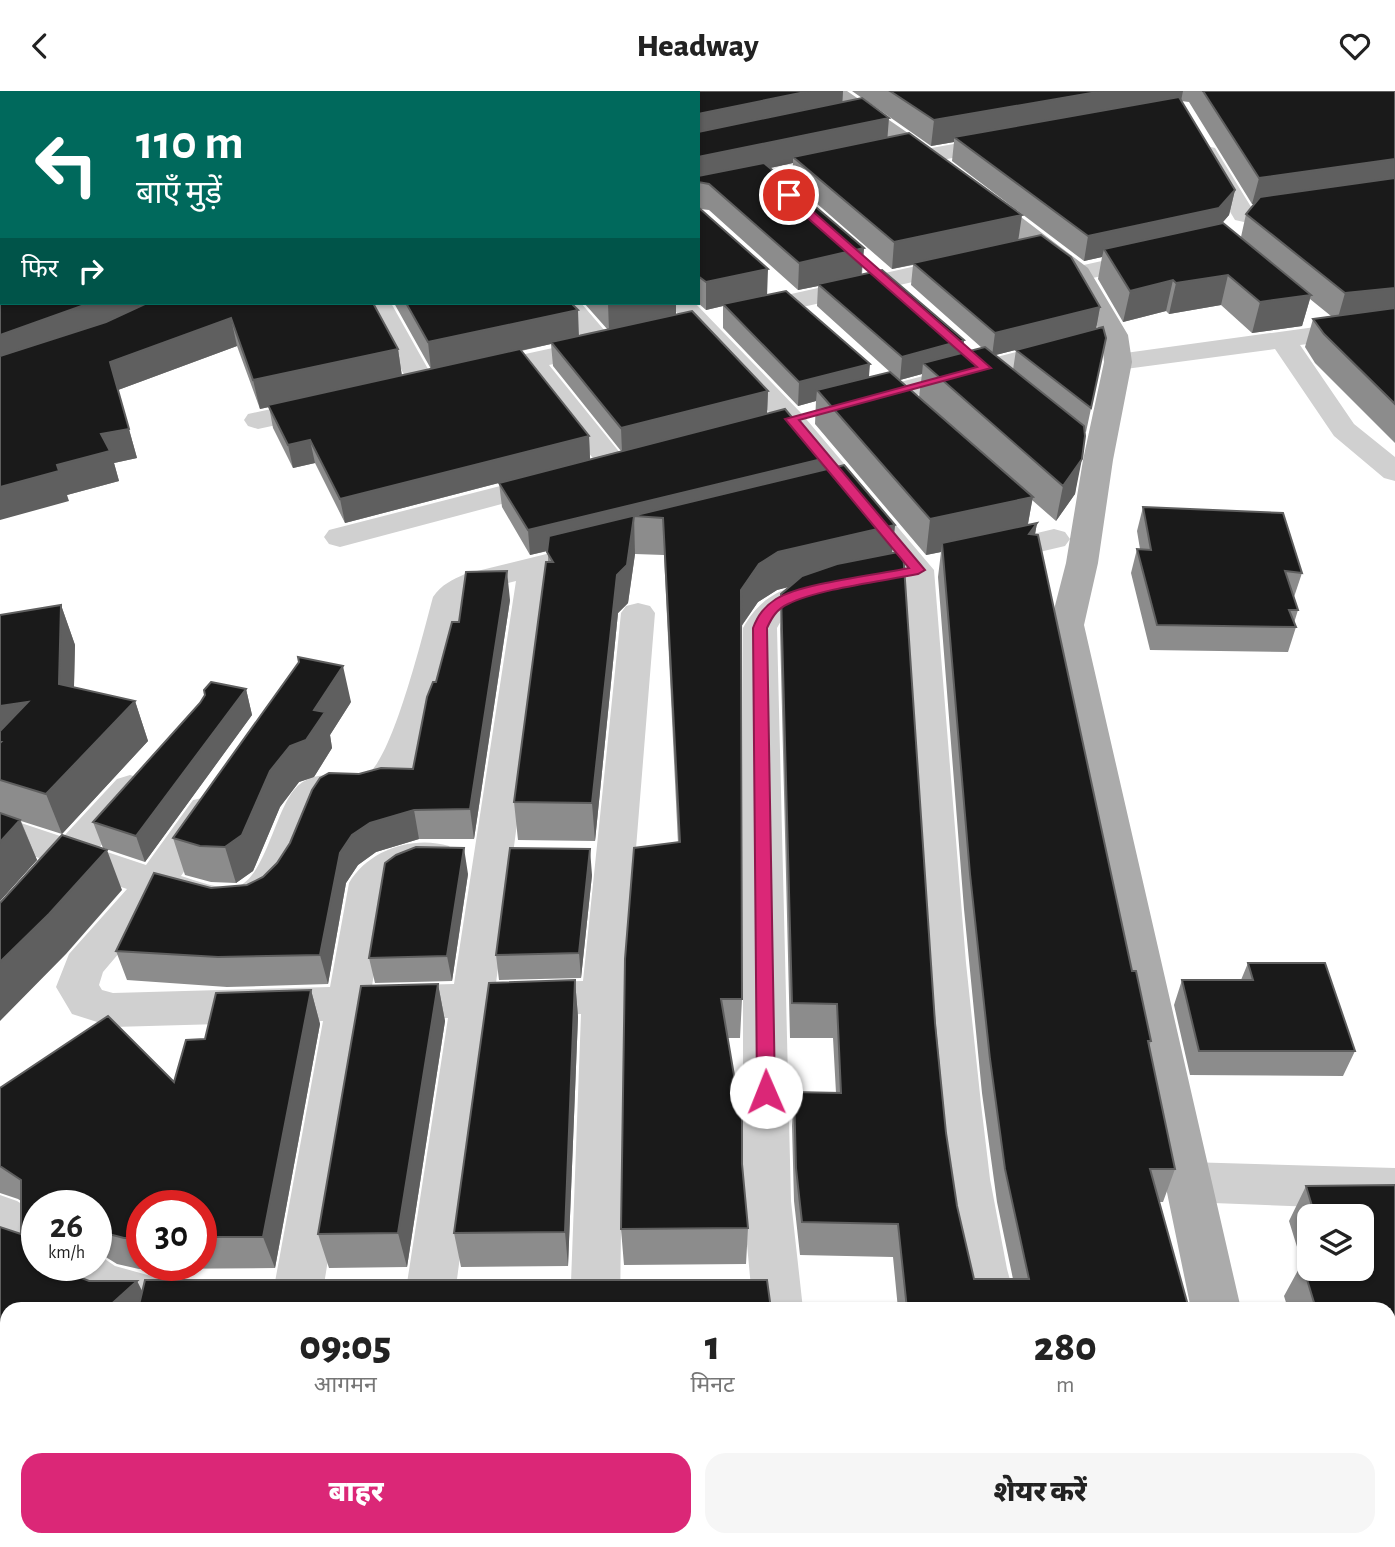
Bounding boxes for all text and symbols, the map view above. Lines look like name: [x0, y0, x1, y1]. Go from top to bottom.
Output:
icon: back: [21, 27, 59, 65]
icon: heart: [1336, 27, 1374, 65]
text: Headway: [636, 30, 759, 62]
icon: left: [21, 119, 112, 210]
text: 110 m: [136, 119, 244, 168]
pin: [759, 165, 819, 225]
icon: arrive: [770, 176, 808, 214]
text: बाएँ मुड़ें: [136, 177, 222, 209]
icon: right: [72, 252, 110, 290]
text: फिर: [21, 256, 58, 282]
position arrow: [729, 1055, 803, 1129]
speed limit sign: 30: [126, 1190, 217, 1281]
map controls: [1297, 1204, 1374, 1281]
button: layers: [1297, 1204, 1374, 1281]
text: 26: [50, 1209, 83, 1244]
text: km/h: [48, 1244, 85, 1262]
text: 09:05: [299, 1325, 391, 1367]
text: 1: [705, 1325, 720, 1367]
text: 280: [1034, 1326, 1097, 1368]
text: आगमन: [314, 1374, 377, 1397]
text: मिनट: [690, 1374, 735, 1397]
text: m: [1056, 1374, 1074, 1397]
button: बाहर: [21, 1453, 691, 1533]
button: शेयर करें: [705, 1453, 1375, 1533]

